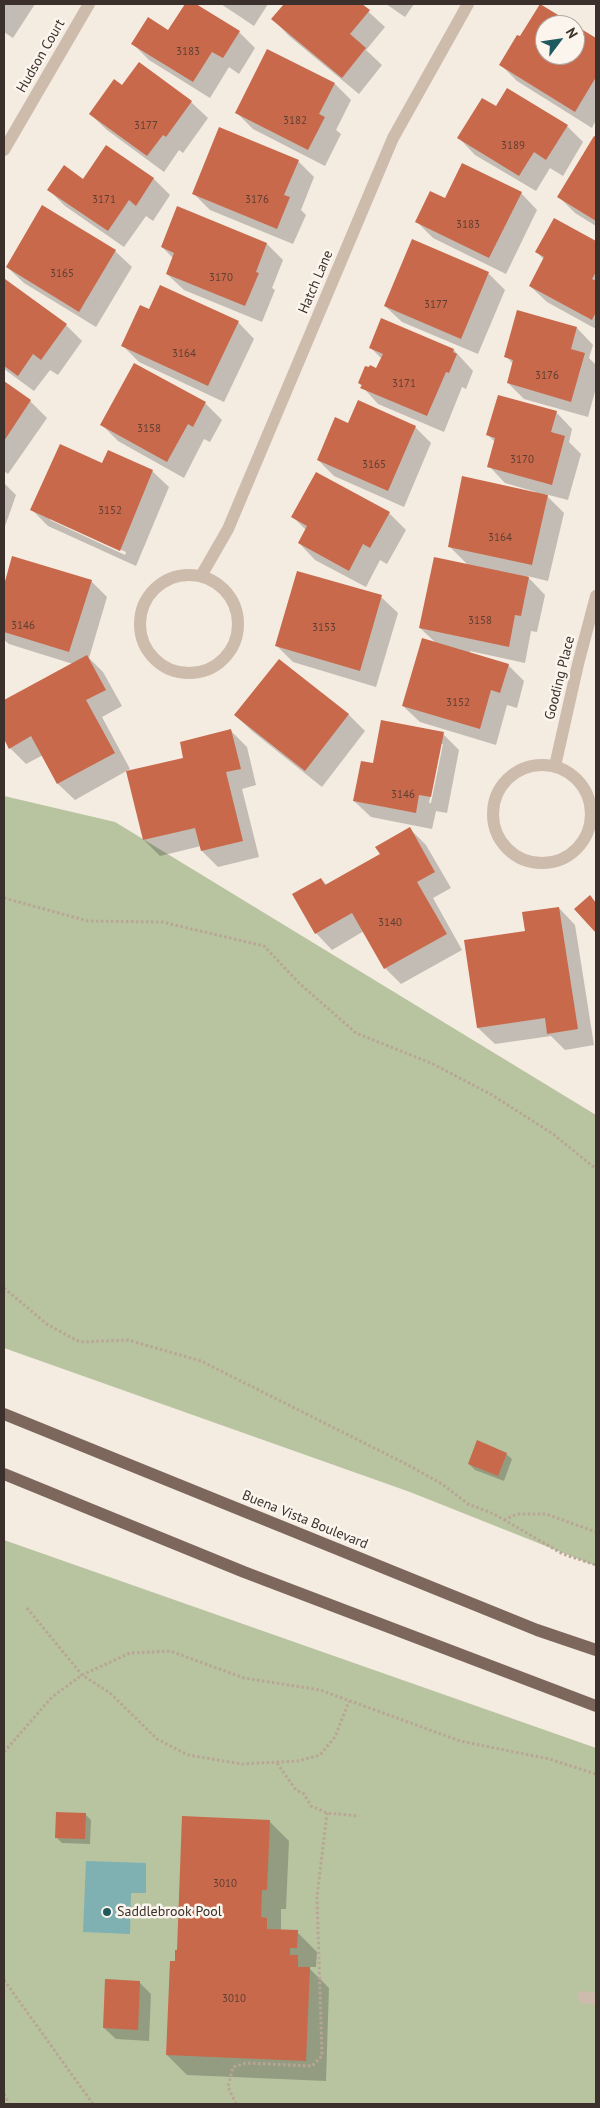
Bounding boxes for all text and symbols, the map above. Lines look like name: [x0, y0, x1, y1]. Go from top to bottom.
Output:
north arrow: [535, 15, 585, 65]
street label: Hudson Court: [13, 16, 69, 96]
text: N: [562, 24, 582, 41]
house number: 3183: [176, 45, 200, 59]
house number: 3182: [283, 114, 307, 128]
house number: 3177: [134, 119, 158, 133]
house number: 3189: [501, 139, 525, 153]
house number: 3171: [92, 193, 116, 207]
house number: 3176: [245, 193, 269, 207]
house number: 3183: [456, 218, 480, 232]
street label: Hatch Lane: [295, 248, 337, 316]
house number: 3165: [50, 267, 74, 281]
house number: 3170: [209, 271, 233, 285]
house number: 3177: [424, 298, 448, 312]
house number: 3164: [172, 347, 196, 361]
house number: 3176: [535, 369, 559, 383]
house number: 3171: [392, 377, 416, 391]
house number: 3158: [137, 422, 161, 436]
house number: 3170: [510, 453, 534, 467]
house number: 3165: [362, 458, 386, 472]
house number: 3152: [98, 504, 122, 518]
house number: 3164: [488, 531, 512, 545]
house number: 3158: [468, 614, 492, 628]
house number: 3146: [11, 619, 35, 633]
house number: 3153: [312, 621, 336, 635]
street label: Gooding Place: [541, 634, 579, 722]
house number: 3152: [446, 696, 470, 710]
house number: 3146: [391, 788, 415, 802]
house number: 3140: [378, 916, 402, 930]
street label: Buena Vista Boulevard: [240, 1487, 370, 1553]
house number: 3010: [213, 1877, 237, 1891]
place label: Saddlebrook Pool: [117, 1904, 222, 1920]
marker: Saddlebrook Pool: [101, 1906, 113, 1918]
house number: 3010: [222, 1992, 246, 2006]

